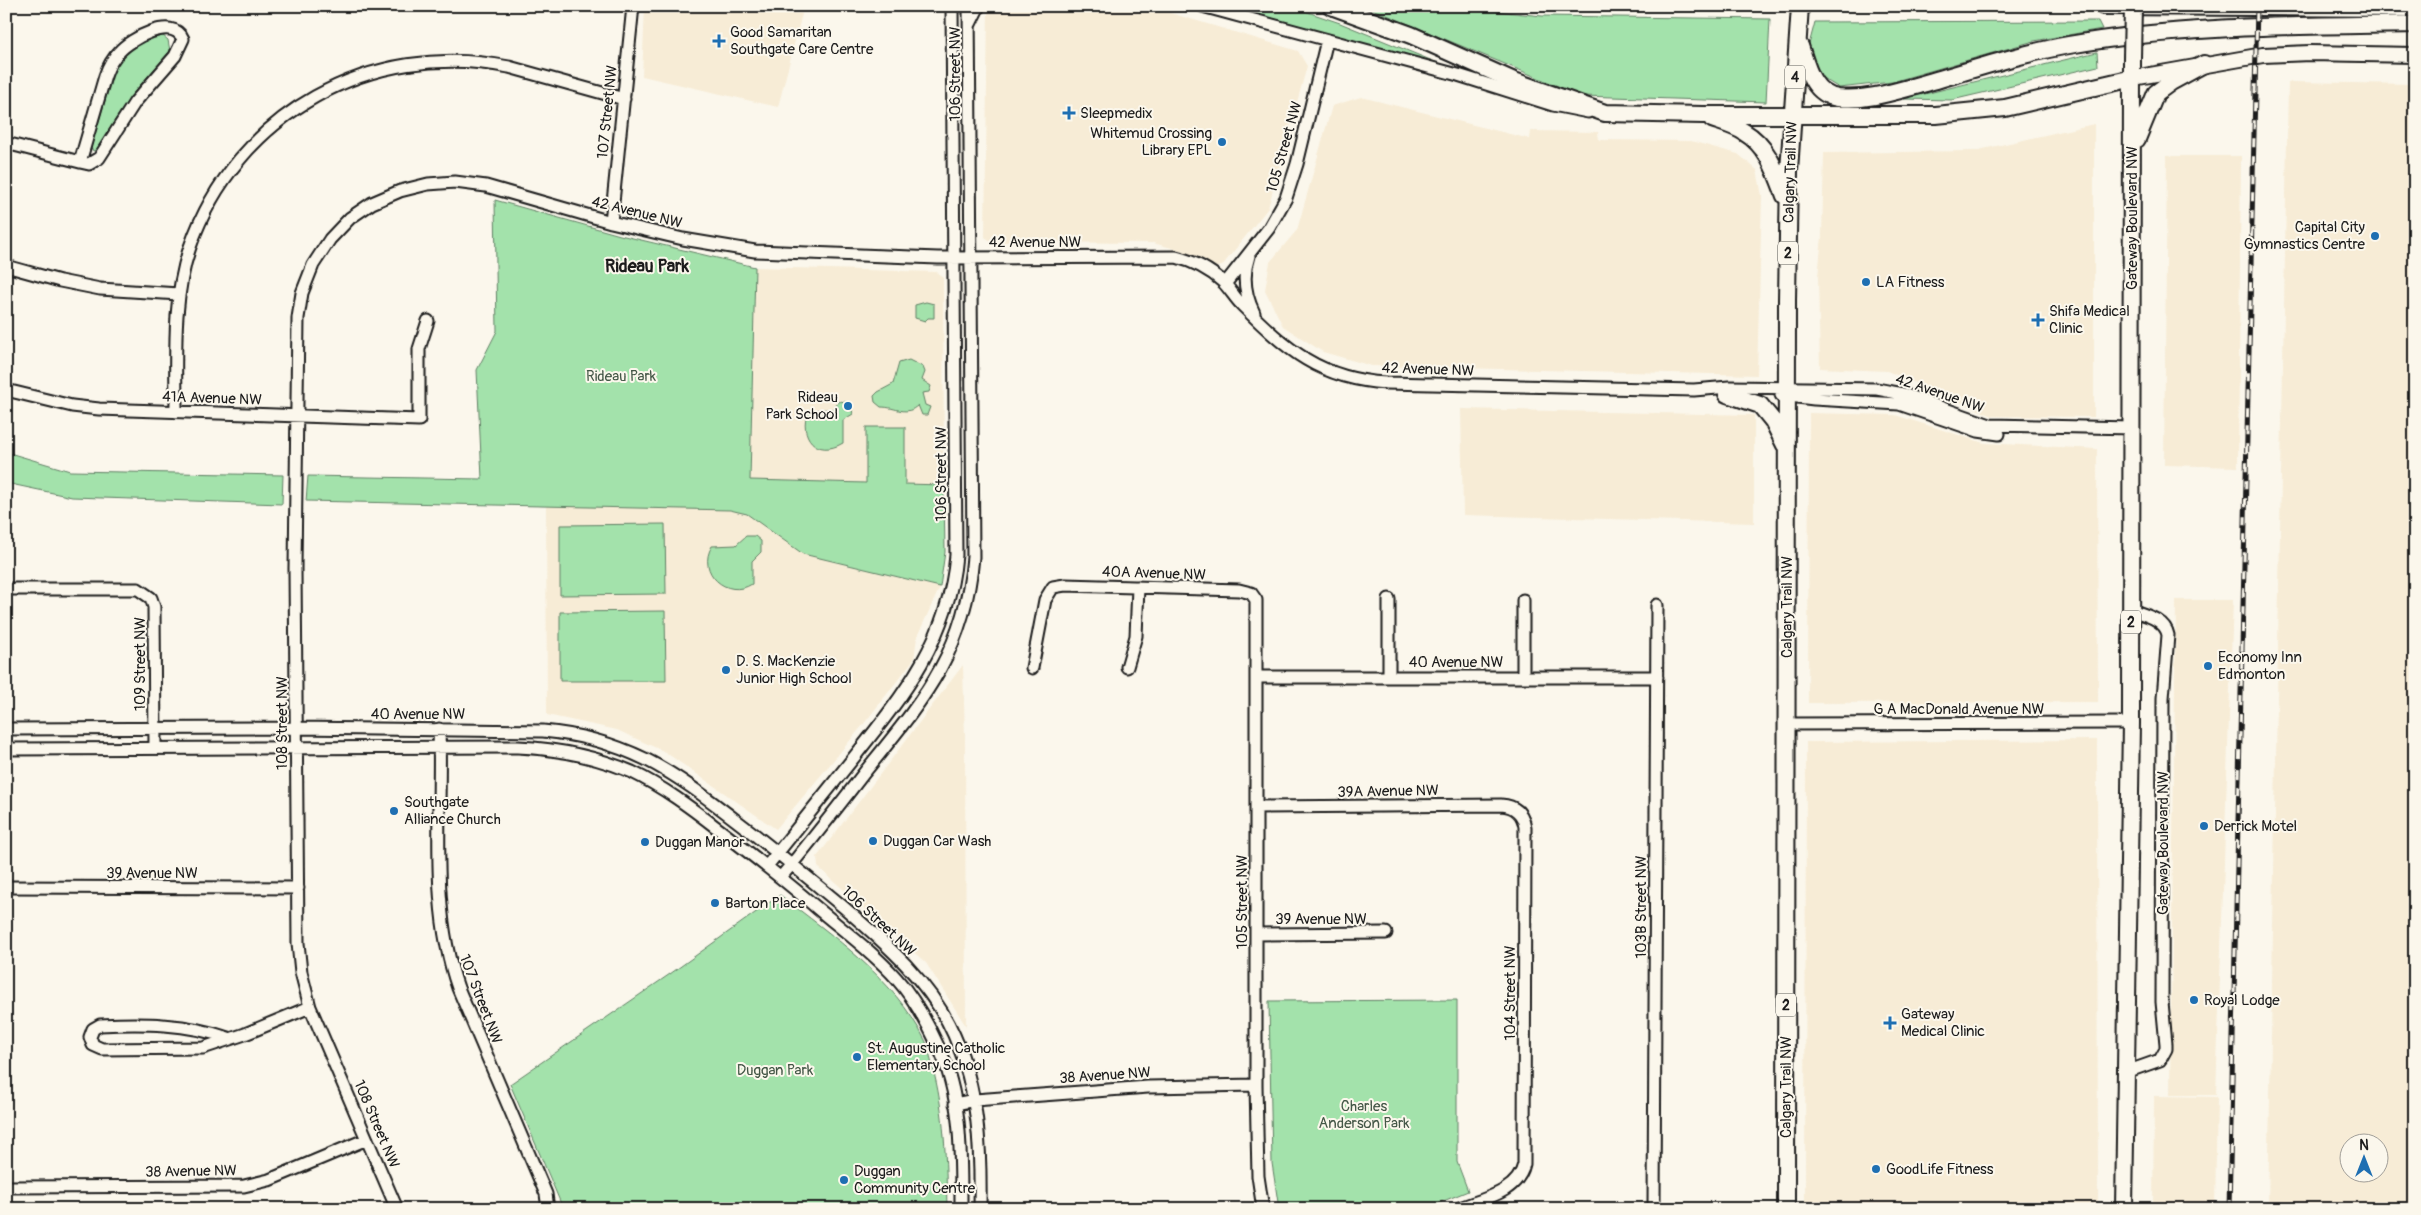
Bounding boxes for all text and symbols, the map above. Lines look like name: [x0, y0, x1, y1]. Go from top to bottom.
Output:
place label: Good Samaritan Southgate Care Centre: [730, 23, 874, 59]
street label: 106 Street NW: [946, 26, 965, 121]
marker: Good Samaritan Southgate Care Centre: [712, 34, 726, 48]
street label: 107 Street NW: [593, 64, 622, 160]
road number: 4: [1785, 66, 1805, 88]
street label: 105 Street NW: [1262, 99, 1307, 195]
place label: Sleepmedix: [1080, 104, 1152, 123]
marker: Sleepmedix: [1062, 106, 1076, 120]
street label: Calgary Trail NW: [1779, 121, 1802, 223]
place label: Whitemud Crossing Library EPL: [1090, 124, 1212, 160]
marker: Whitemud Crossing Library EPL: [1216, 136, 1228, 148]
street label: Gateway Boulevard NW: [2123, 146, 2142, 290]
street label: 42 Avenue NW: [590, 192, 684, 233]
place label: Capital City Gymnastics Centre: [2244, 218, 2366, 254]
marker: Capital City Gymnastics Centre: [2369, 230, 2381, 242]
street label: 42 Avenue NW: [989, 233, 1082, 252]
road number: 2: [1778, 242, 1798, 264]
district label: Rideau Park: [605, 255, 689, 278]
place label: LA Fitness: [1876, 273, 1945, 292]
marker: LA Fitness: [1860, 276, 1872, 288]
place label: Shifa Medical Clinic: [2049, 302, 2130, 338]
marker: Shifa Medical Clinic: [2031, 313, 2045, 327]
street label: 42 Avenue NW: [1381, 358, 1475, 381]
park label: Rideau Park: [586, 367, 657, 386]
street label: 42 Avenue NW: [1893, 369, 1987, 418]
street label: 41A Avenue NW: [162, 387, 262, 410]
place label: Rideau Park School: [765, 388, 838, 424]
marker: Rideau Park School: [842, 400, 854, 412]
street label: 106 Street NW: [932, 426, 951, 521]
street label: Calgary Trail NW: [1778, 556, 1797, 658]
street label: 40A Avenue NW: [1102, 562, 1207, 585]
road number: 2: [2121, 610, 2141, 634]
street label: 109 Street NW: [131, 617, 150, 711]
place label: Economy Inn Edmonton: [2218, 648, 2302, 684]
place label: D. S. MacKenzie Junior High School: [736, 652, 852, 688]
street label: 40 Avenue NW: [1409, 653, 1503, 672]
marker: Economy Inn Edmonton: [2202, 660, 2214, 672]
marker: D. S. MacKenzie Junior High School: [720, 664, 732, 676]
street label: 108 Street NW: [273, 676, 292, 770]
street label: G A MacDonald Avenue NW: [1874, 700, 2045, 719]
street label: 40 Avenue NW: [371, 705, 465, 724]
street label: Gateway Boulevard NW: [2154, 771, 2173, 915]
street label: 39A Avenue NW: [1337, 781, 1439, 802]
place label: Southgate Alliance Church: [404, 793, 501, 829]
marker: Southgate Alliance Church: [388, 805, 400, 817]
place label: Derrick Motel: [2214, 817, 2297, 836]
marker: Derrick Motel: [2198, 820, 2210, 832]
place label: Duggan Car Wash: [883, 832, 991, 851]
place label: Duggan Manor: [655, 833, 745, 852]
marker: Duggan Car Wash: [867, 835, 879, 847]
marker: Duggan Manor: [639, 836, 651, 848]
street label: 105 Street NW: [1233, 855, 1252, 949]
street label: 103B Street NW: [1632, 855, 1651, 959]
street label: 39 Avenue NW: [106, 864, 198, 883]
street label: 106 Street NW: [837, 882, 920, 961]
place label: Barton Place: [725, 894, 806, 913]
marker: Barton Place: [709, 897, 721, 909]
street label: 39 Avenue NW: [1275, 910, 1367, 929]
street label: 104 Street NW: [1501, 945, 1520, 1040]
street label: 107 Street NW: [455, 952, 506, 1047]
place label: Royal Lodge: [2204, 991, 2280, 1010]
road number: 2: [1776, 994, 1796, 1016]
marker: Royal Lodge: [2188, 994, 2200, 1006]
place label: Gateway Medical Clinic: [1901, 1005, 1985, 1041]
marker: Gateway Medical Clinic: [1883, 1016, 1897, 1030]
street label: Calgary Trail NW: [1777, 1036, 1796, 1138]
place label: St. Augustine Catholic Elementary School: [867, 1039, 1006, 1075]
marker: St. Augustine Catholic Elementary School: [851, 1051, 863, 1063]
park label: Duggan Park: [737, 1061, 814, 1080]
street label: 38 Avenue NW: [1059, 1063, 1152, 1088]
street label: 108 Street NW: [349, 1077, 404, 1171]
park label: Charles Anderson Park: [1318, 1097, 1410, 1133]
north arrow: [2338, 1132, 2388, 1182]
text: N: [2359, 1137, 2369, 1154]
place label: GoodLife Fitness: [1886, 1160, 1994, 1179]
street label: 38 Avenue NW: [145, 1161, 237, 1182]
place label: Duggan Community Centre: [854, 1162, 976, 1198]
marker: GoodLife Fitness: [1870, 1163, 1882, 1175]
marker: Duggan Community Centre: [838, 1174, 850, 1186]

